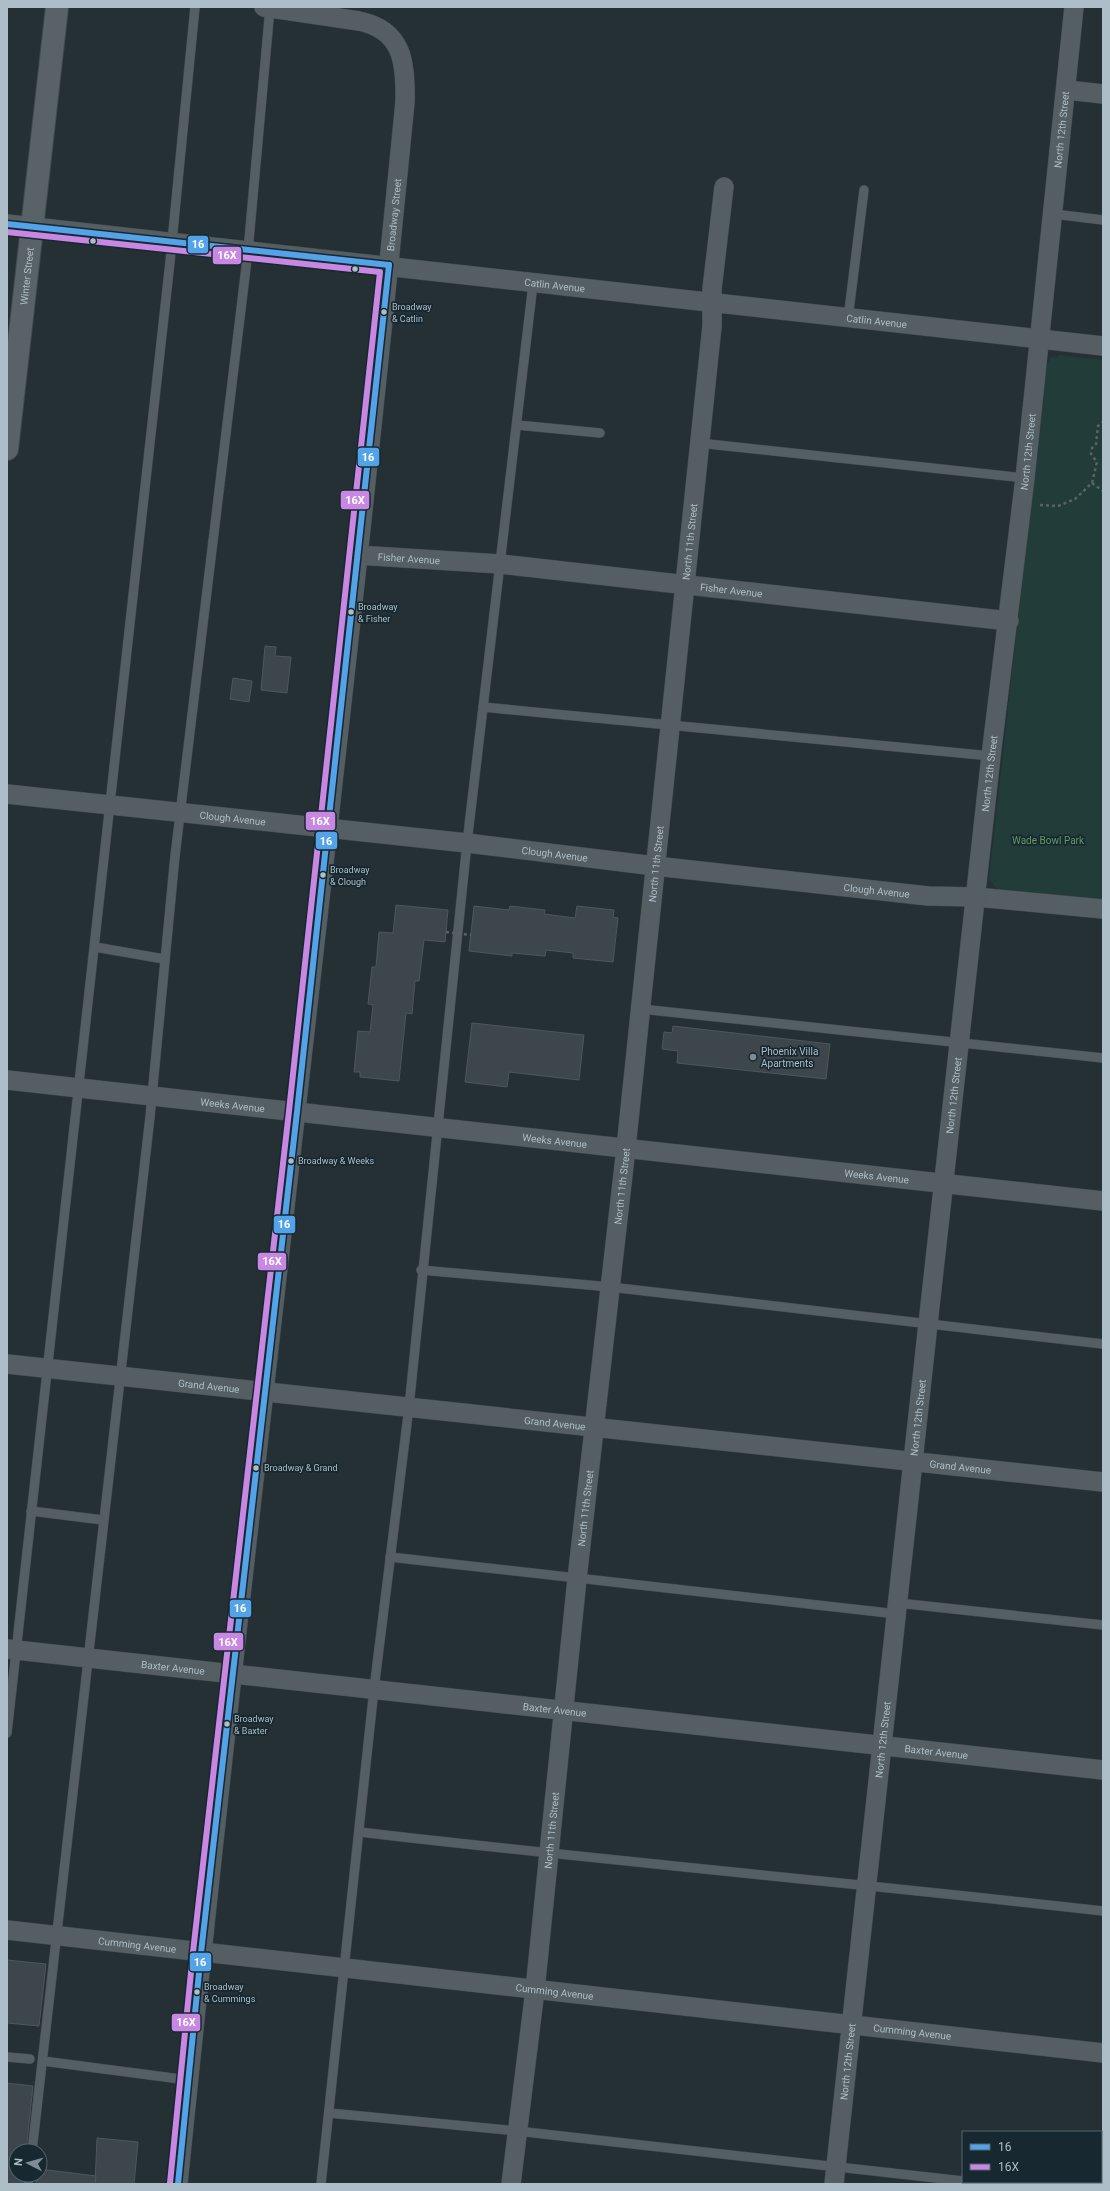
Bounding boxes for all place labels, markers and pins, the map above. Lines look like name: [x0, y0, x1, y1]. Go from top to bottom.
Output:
unlabelled marker: [88, 236, 98, 246]
unlabelled marker: [350, 264, 360, 274]
place label: Broadway & Catlin: [392, 302, 432, 324]
marker: Broadway & Catlin: [379, 307, 389, 317]
place label: Broadway & Fisher: [358, 602, 398, 624]
marker: Broadway & Fisher: [346, 607, 356, 617]
place label: Broadway & Clough: [330, 865, 370, 887]
marker: Broadway & Clough: [318, 870, 328, 880]
place label: Phoenix Villa Apartments: [761, 1046, 818, 1069]
marker: Phoenix Villa Apartments: [748, 1052, 758, 1062]
marker: Broadway & Weeks: [286, 1156, 296, 1166]
place label: Broadway & Weeks: [298, 1156, 375, 1166]
marker: Broadway & Grand: [251, 1463, 261, 1473]
place label: Broadway & Grand: [264, 1463, 338, 1473]
place label: Broadway & Baxter: [234, 1714, 274, 1736]
marker: Broadway & Baxter: [222, 1719, 232, 1729]
place label: Broadway & Cummings: [204, 1982, 256, 2004]
marker: Broadway & Cummings: [192, 1987, 202, 1997]

